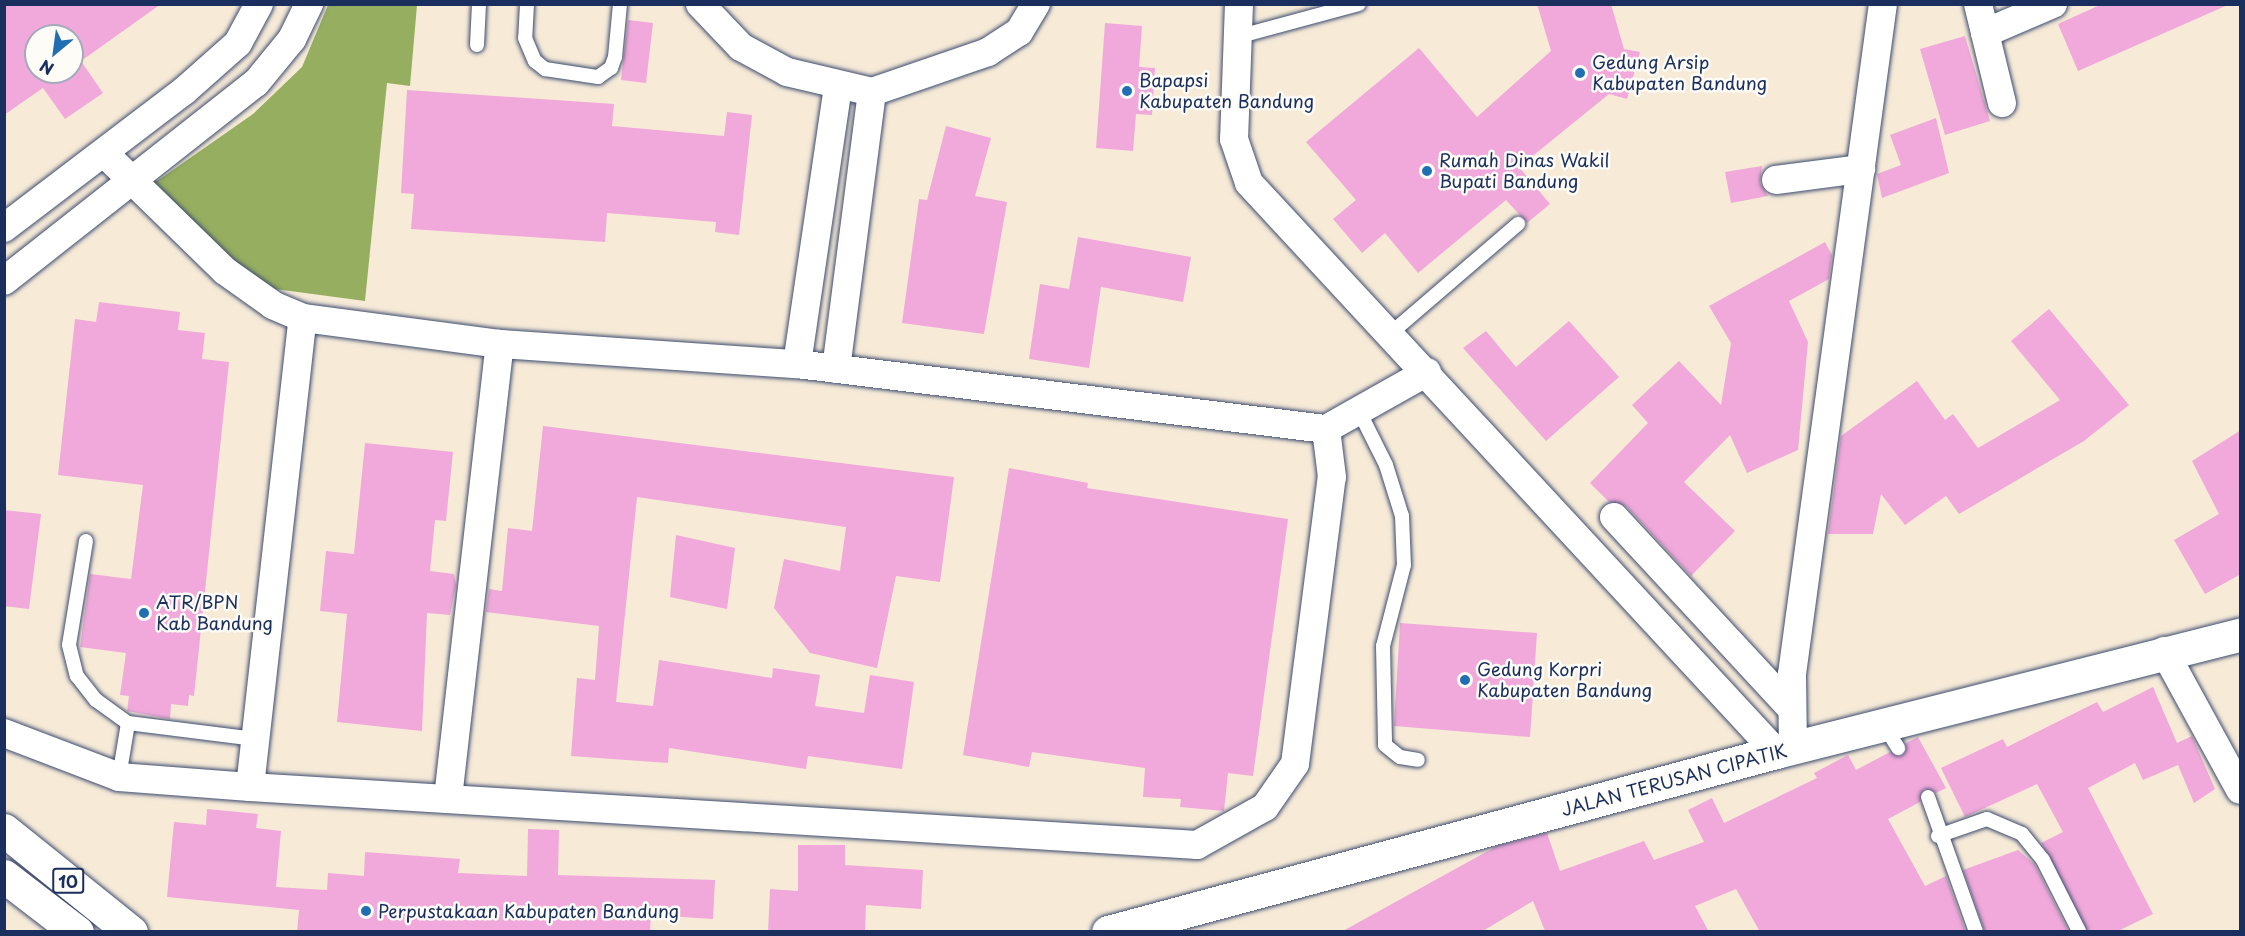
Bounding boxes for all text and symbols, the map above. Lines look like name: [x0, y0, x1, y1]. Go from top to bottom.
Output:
north arrow: [24, 24, 84, 84]
place label: Gedung Arsip Kabupaten Bandung: [1592, 52, 1767, 94]
text: N: [35, 54, 58, 82]
marker: Gedung Arsip Kabupaten Bandung: [1573, 66, 1587, 80]
place label: Bapapsi Kabupaten Bandung: [1139, 70, 1314, 112]
marker: Bapapsi Kabupaten Bandung: [1120, 84, 1134, 98]
place label: Rumah Dinas Wakil Bupati Bandung: [1439, 150, 1610, 192]
marker: Rumah Dinas Wakil Bupati Bandung: [1420, 164, 1434, 178]
place label: ATR/BPN Kab Bandung: [156, 592, 271, 634]
marker: ATR/BPN Kab Bandung: [137, 606, 151, 620]
place label: Gedung Korpri Kabupaten Bandung: [1477, 659, 1652, 702]
marker: Gedung Korpri Kabupaten Bandung: [1458, 673, 1472, 687]
street label: JALAN TERUSAN CIPATIK: [1559, 740, 1789, 820]
road number: 10: [52, 868, 84, 894]
place label: Perpustakaan Kabupaten Bandung: [378, 900, 678, 922]
marker: Perpustakaan Kabupaten Bandung: [359, 904, 373, 918]

